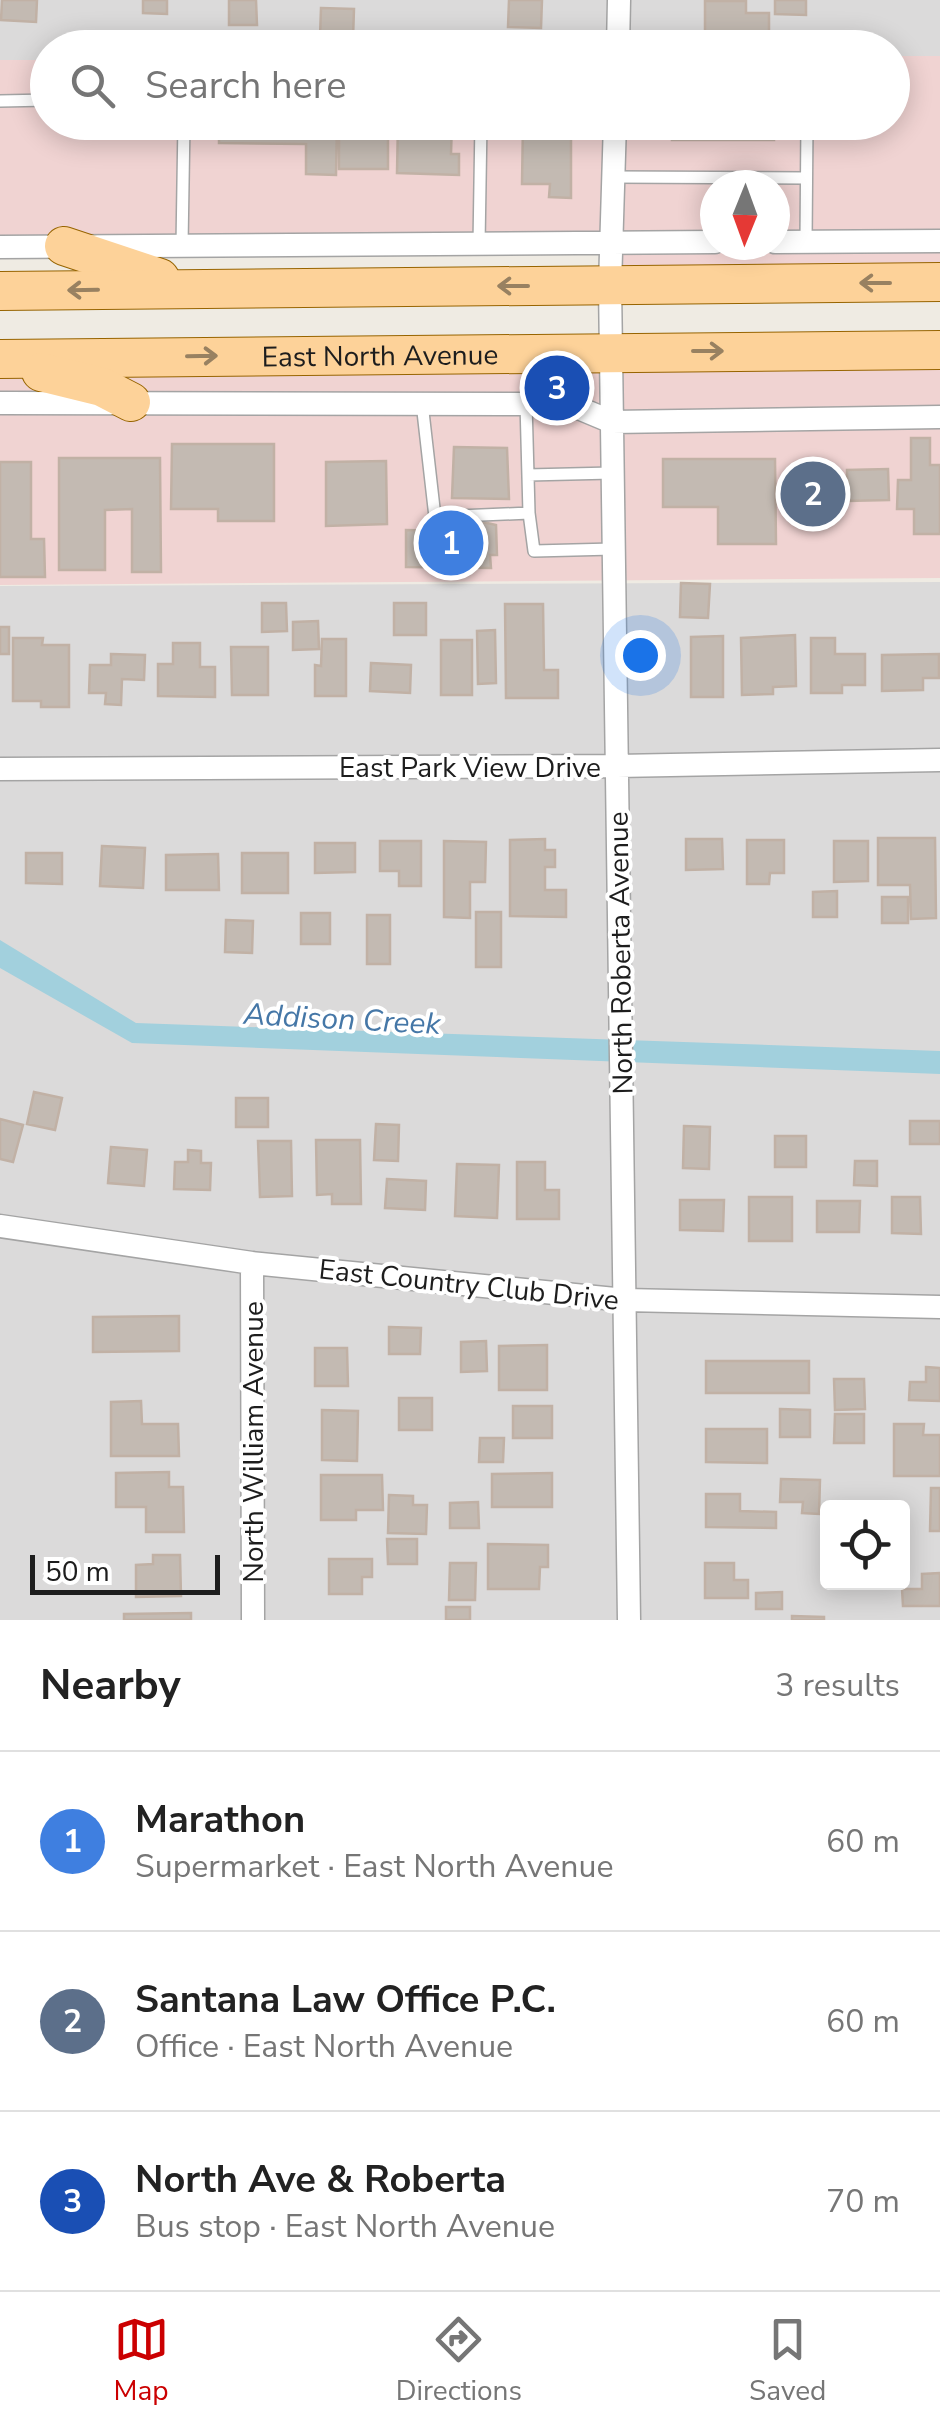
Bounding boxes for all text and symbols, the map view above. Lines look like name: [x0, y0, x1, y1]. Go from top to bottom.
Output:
search box: [30, 30, 910, 140]
icon: search: [65, 58, 120, 113]
text: Search here: [145, 60, 346, 111]
north arrow: [700, 170, 790, 260]
one-way arrow: [859, 274, 892, 292]
one-way arrow: [497, 276, 530, 296]
one-way arrow: [67, 280, 100, 300]
street label: East North Avenue: [261, 336, 498, 376]
one-way arrow: [692, 342, 724, 360]
one-way arrow: [186, 346, 218, 366]
pin: 3: [524, 350, 590, 426]
pin: 2: [780, 456, 846, 532]
pin: 1: [418, 506, 484, 580]
your location: [615, 630, 666, 681]
street label: East Park View Drive: [339, 749, 601, 787]
street label: North Roberta Avenue: [600, 811, 642, 1095]
water label: Addison Creek: [241, 994, 442, 1045]
street label: East Country Club Drive: [317, 1250, 621, 1320]
street label: North William Avenue: [235, 1301, 273, 1583]
map controls: [820, 1500, 910, 1590]
button: locate: [820, 1500, 910, 1590]
scale bar: [30, 1550, 220, 1594]
text: 50 m: [45, 1553, 110, 1591]
text: Nearby: [40, 1657, 181, 1714]
text: 3 results: [775, 1664, 900, 1707]
text: Marathon: [135, 1794, 305, 1845]
text: 1: [63, 1820, 82, 1863]
text: 60 m: [826, 1820, 900, 1863]
text: Supermarket · East North Avenue: [135, 1845, 613, 1888]
text: Santana Law Office P.C.: [135, 1974, 556, 2025]
text: 2: [63, 2000, 82, 2043]
text: 60 m: [826, 2000, 900, 2043]
text: Office · East North Avenue: [135, 2025, 513, 2068]
text: North Ave & Roberta: [135, 2154, 506, 2205]
text: 3: [63, 2180, 82, 2223]
text: 70 m: [826, 2180, 900, 2223]
text: Bus stop · East North Avenue: [135, 2205, 555, 2248]
tab: Map: [114, 2312, 169, 2410]
tab: Directions: [396, 2312, 522, 2410]
tab: Saved: [749, 2312, 826, 2410]

